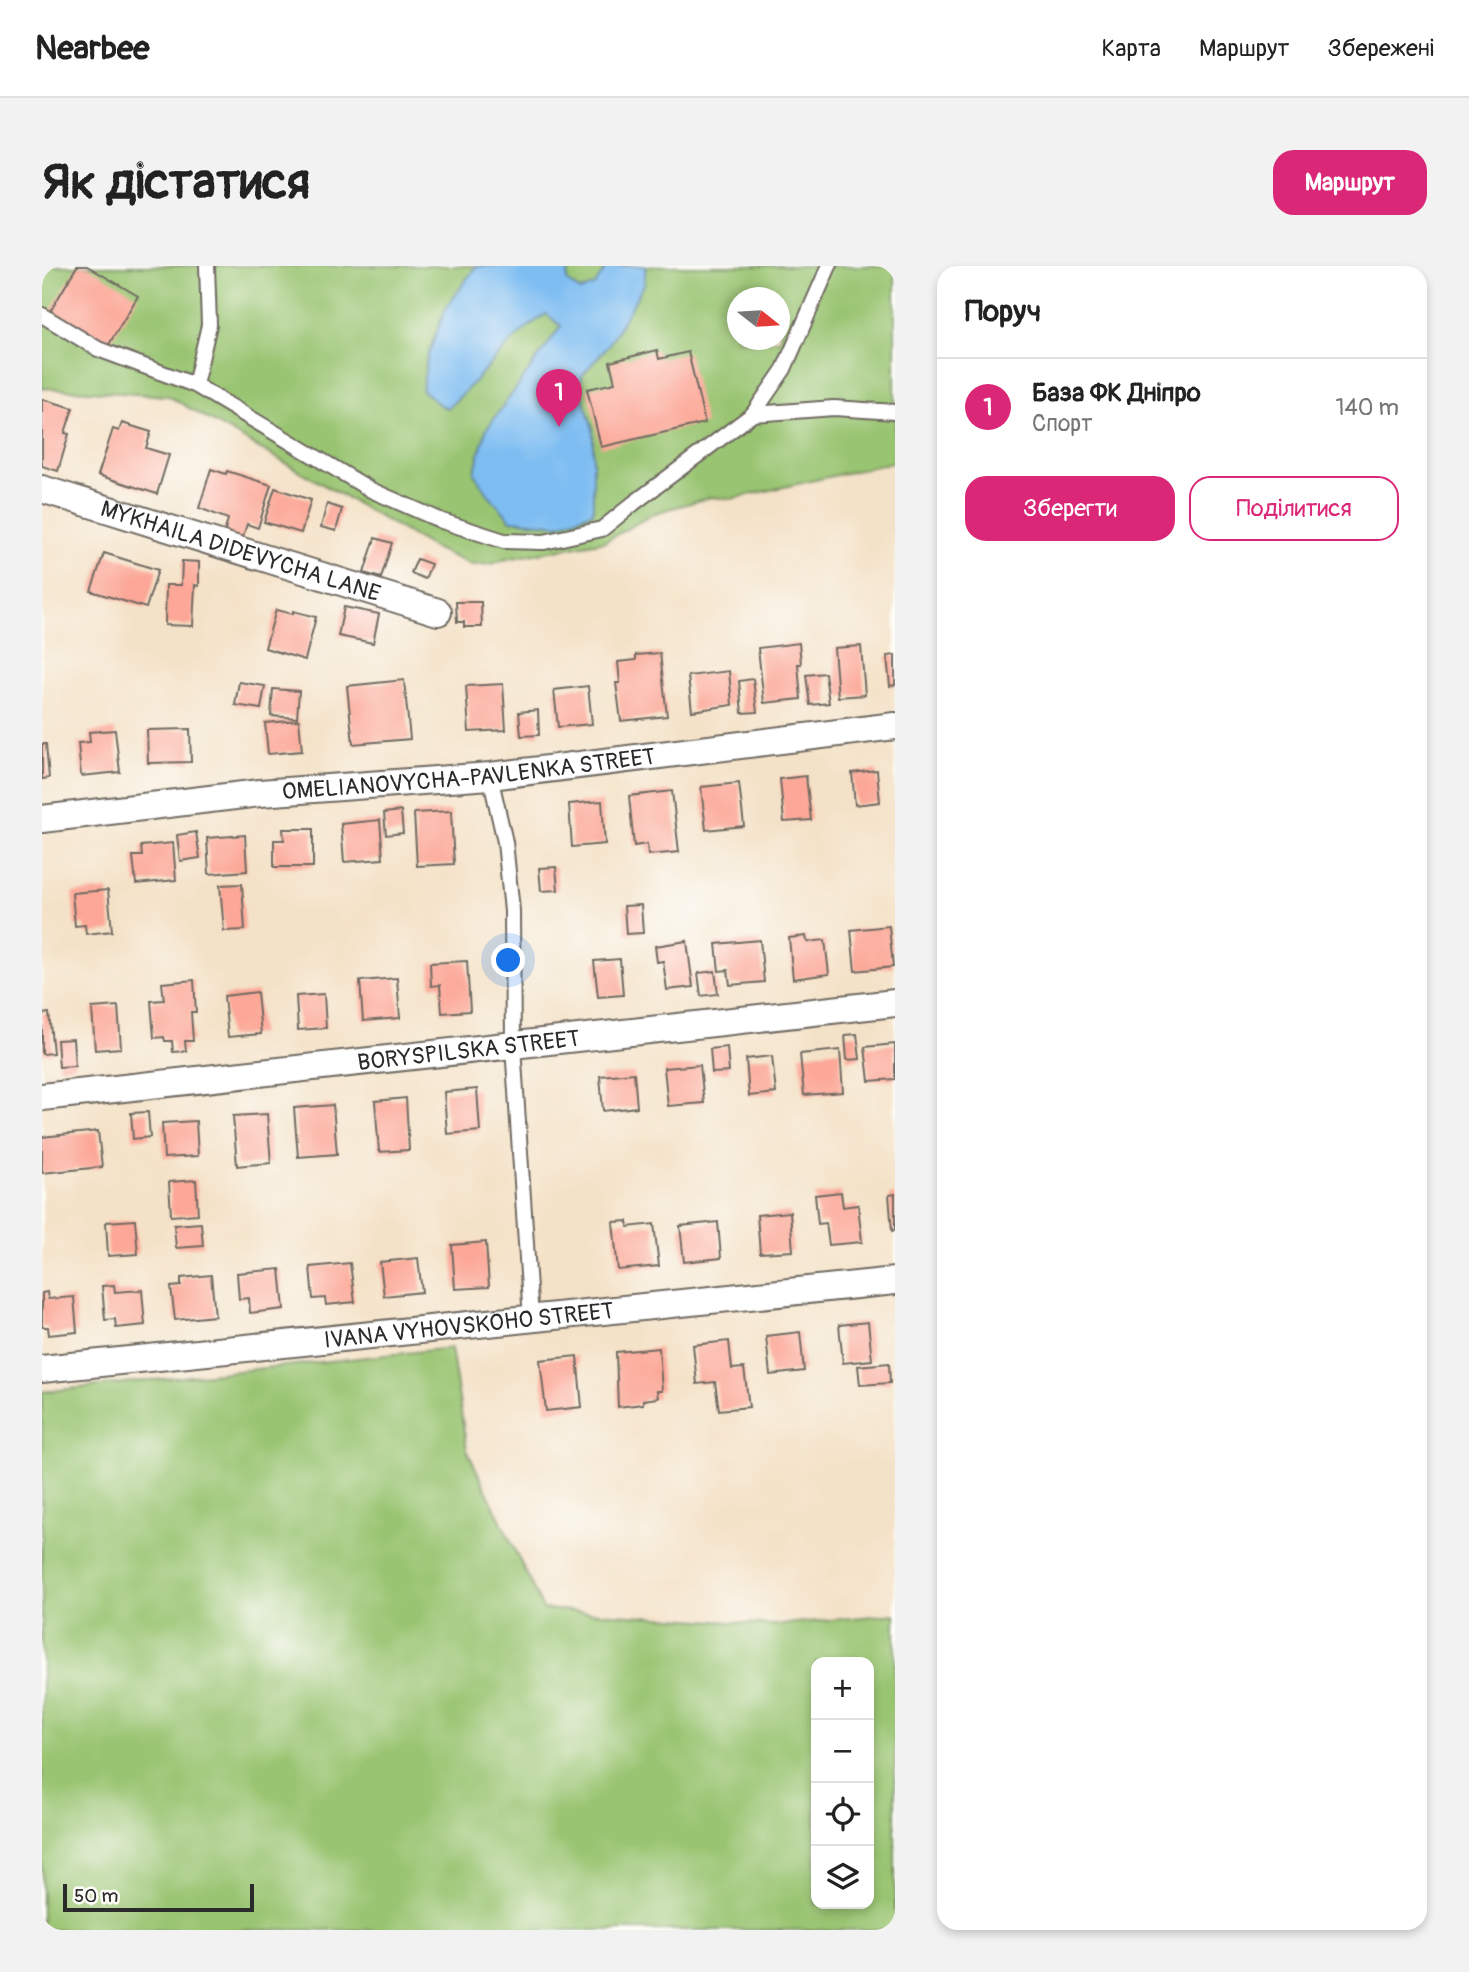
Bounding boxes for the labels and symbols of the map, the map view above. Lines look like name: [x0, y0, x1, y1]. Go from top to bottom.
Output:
north arrow: [727, 287, 790, 350]
pin: 1: [536, 369, 582, 427]
street label: MYKHAILA DIDEVYCHA LANE: [97, 494, 384, 608]
street label: OMELIANOVYCHA-PAVLENKA STREET: [281, 741, 657, 806]
your location: [491, 943, 525, 977]
street label: BORYSPILSKA STREET: [356, 1023, 581, 1077]
street label: IVANA VYHOVSKOHO STREET: [322, 1296, 615, 1354]
scale bar: [63, 1881, 254, 1913]

